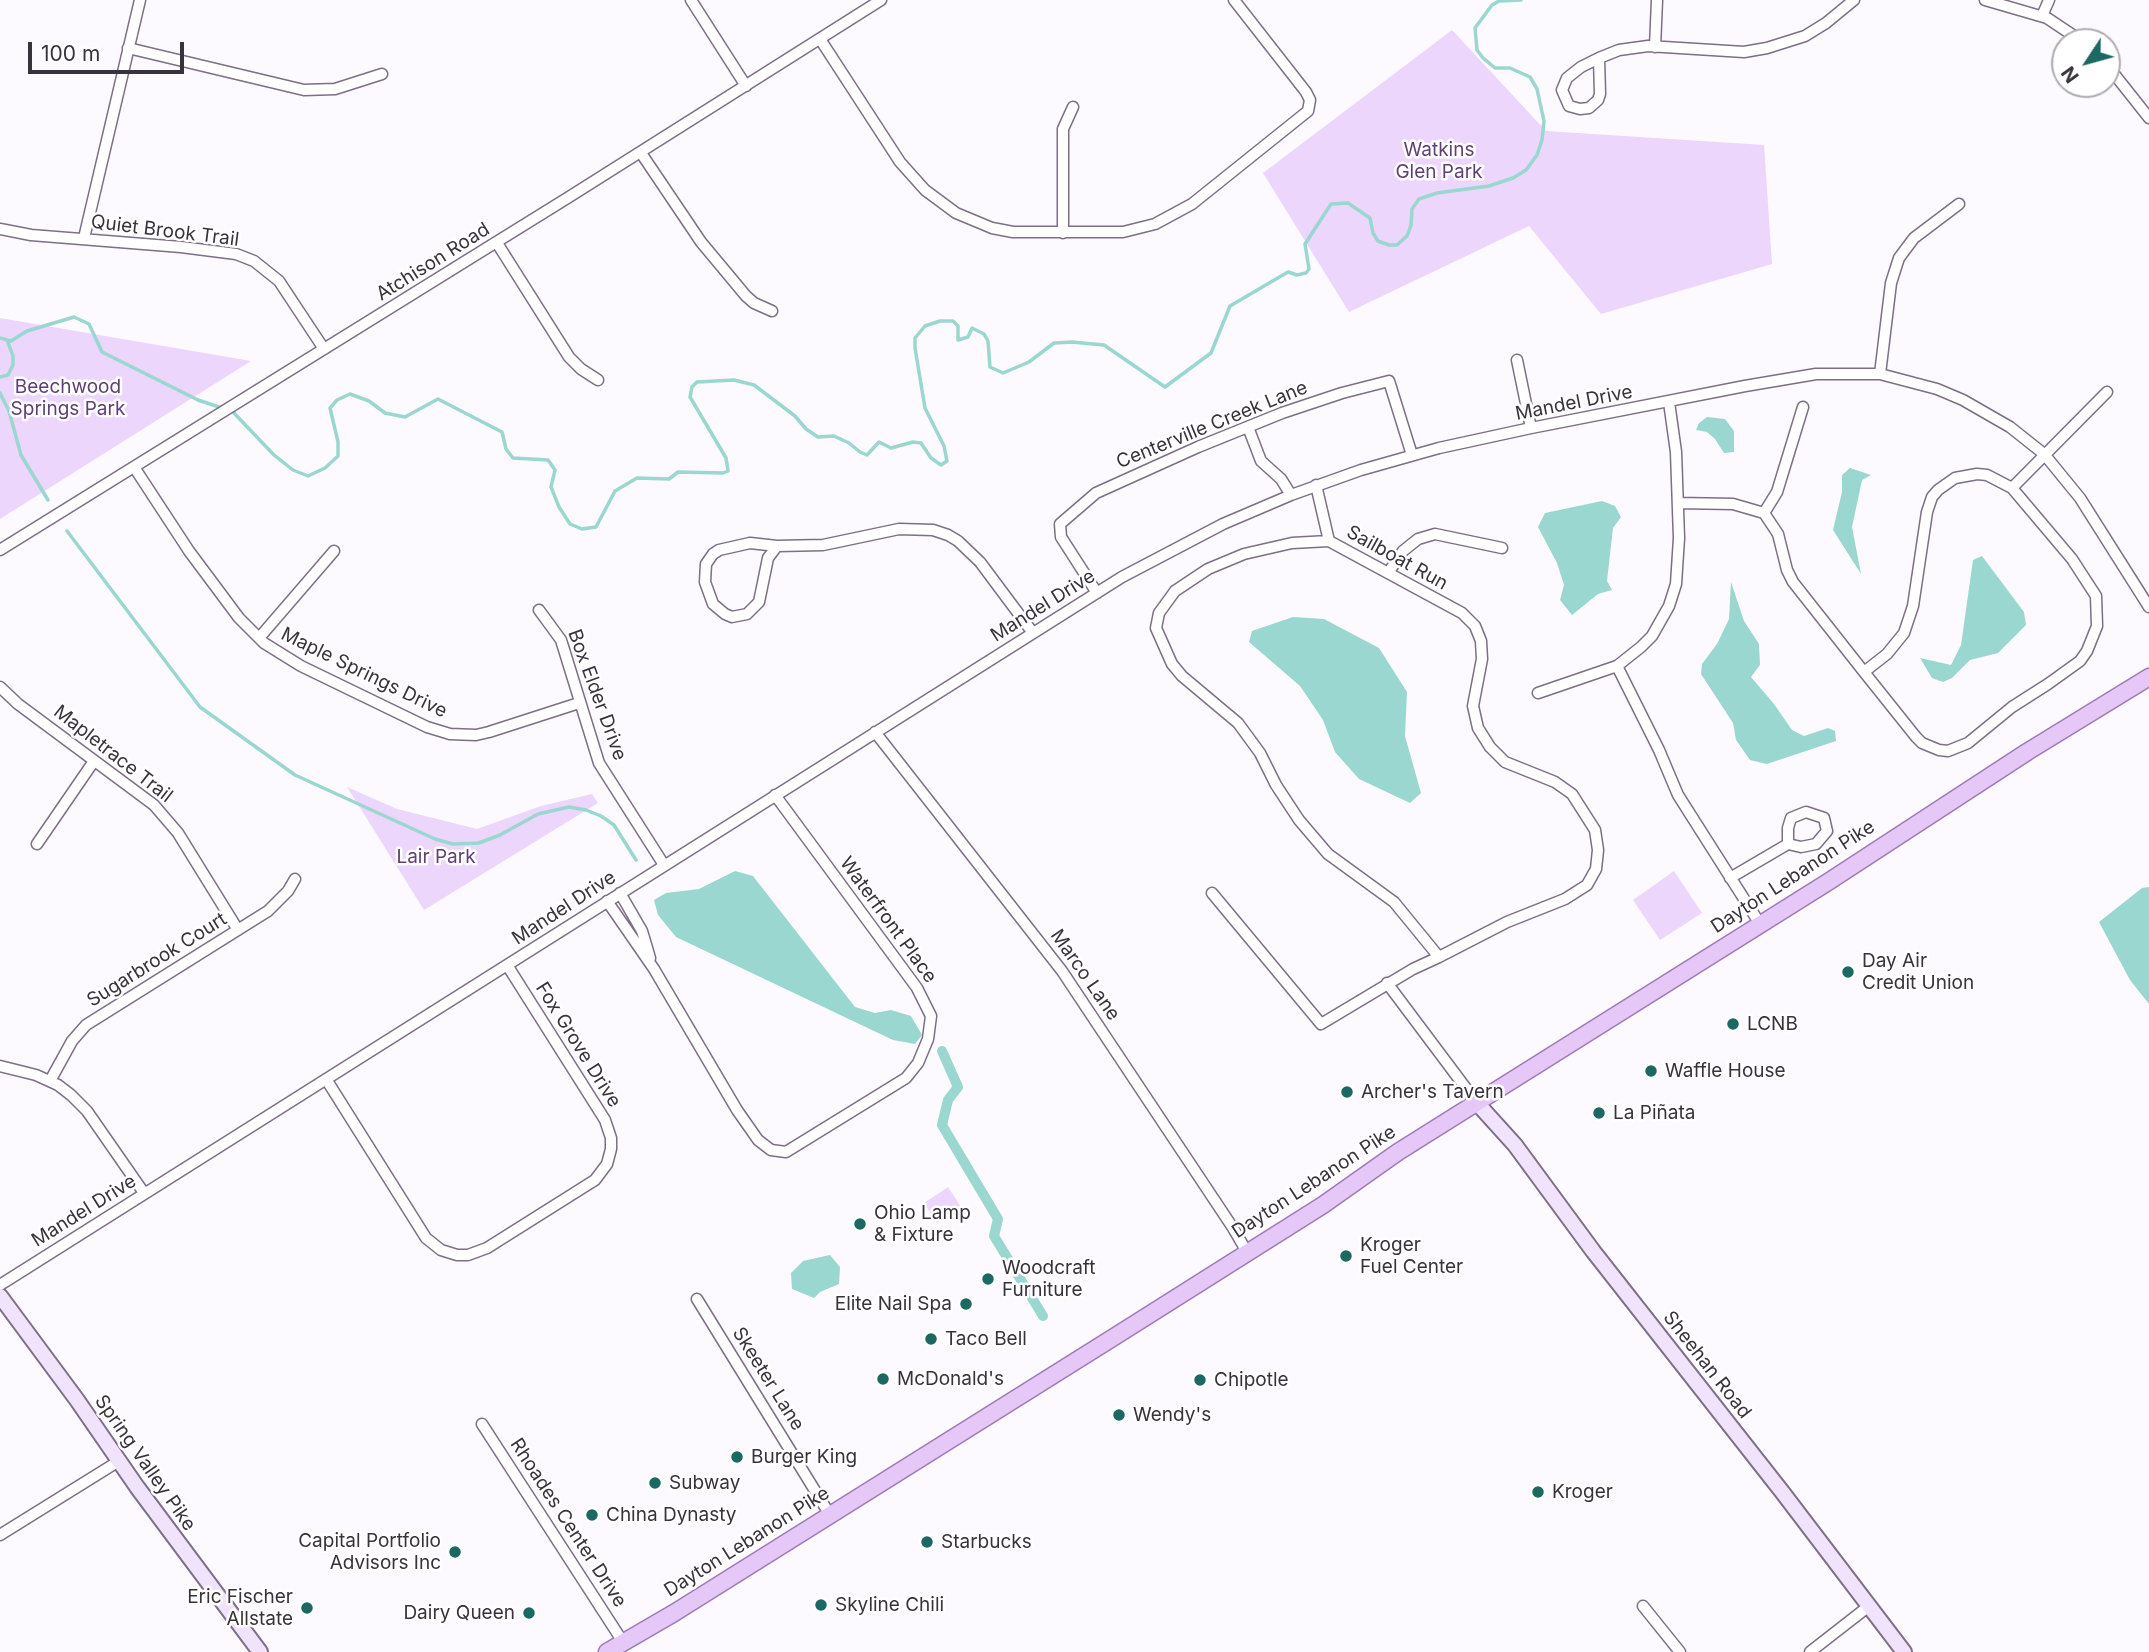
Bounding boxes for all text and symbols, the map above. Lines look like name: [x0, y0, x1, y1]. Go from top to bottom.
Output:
scale bar: [32, 28, 187, 72]
north arrow: [2051, 28, 2121, 98]
text: 100 m: [41, 41, 100, 66]
text: N: [2057, 62, 2084, 87]
park label: Watkins Glen Park: [1395, 139, 1483, 183]
street label: Quiet Brook Trail: [90, 211, 240, 251]
street label: Atchison Road: [372, 218, 494, 306]
park label: Beechwood Springs Park: [11, 376, 125, 420]
street label: Centerville Creek Lane: [1113, 376, 1311, 474]
street label: Mandel Drive: [1513, 380, 1635, 426]
street label: Sailboat Run: [1342, 521, 1452, 595]
street label: Mandel Drive: [987, 565, 1099, 647]
street label: Maple Springs Drive: [277, 623, 451, 723]
street label: Box Elder Drive: [563, 627, 631, 763]
street label: Mapletrace Trail: [49, 700, 177, 808]
street label: Dayton Lebanon Pike: [1707, 816, 1879, 938]
park label: Lair Park: [396, 846, 476, 868]
street label: Waterfront Place: [835, 852, 941, 988]
street label: Mandel Drive: [508, 866, 620, 950]
street label: Sugarbrook Court: [83, 908, 231, 1012]
street label: Marco Lane: [1045, 925, 1125, 1025]
place label: Day Air Credit Union: [1862, 950, 1974, 994]
marker: Day Air Credit Union: [1840, 964, 1856, 980]
street label: Fox Grove Drive: [530, 978, 626, 1112]
place label: LCNB: [1747, 1013, 1798, 1035]
marker: LCNB: [1725, 1016, 1741, 1032]
place label: Waffle House: [1665, 1060, 1786, 1082]
marker: Waffle House: [1643, 1063, 1659, 1079]
place label: Archer's Tavern: [1361, 1081, 1504, 1103]
marker: Archer's Tavern: [1339, 1084, 1355, 1100]
place label: La Piñata: [1613, 1102, 1695, 1124]
marker: La Piñata: [1591, 1105, 1607, 1121]
street label: Dayton Lebanon Pike: [1228, 1121, 1400, 1243]
street label: Mandel Drive: [28, 1170, 140, 1252]
place label: Ohio Lamp & Fixture: [874, 1202, 971, 1246]
marker: Ohio Lamp & Fixture: [852, 1216, 868, 1232]
place label: Kroger Fuel Center: [1360, 1234, 1463, 1278]
marker: Kroger Fuel Center: [1338, 1248, 1354, 1264]
place label: Woodcraft Furniture: [1002, 1257, 1095, 1301]
marker: Woodcraft Furniture: [980, 1271, 996, 1287]
place label: Elite Nail Spa: [835, 1293, 952, 1315]
marker: Elite Nail Spa: [958, 1296, 974, 1312]
street label: Sheehan Road: [1658, 1307, 1756, 1423]
street label: Skeeter Lane: [727, 1323, 809, 1435]
place label: Taco Bell: [945, 1328, 1027, 1350]
marker: Taco Bell: [923, 1331, 939, 1347]
place label: McDonald's: [897, 1368, 1004, 1390]
place label: Chipotle: [1214, 1369, 1289, 1391]
marker: McDonald's: [875, 1371, 891, 1387]
marker: Chipotle: [1192, 1372, 1208, 1388]
street label: Spring Valley Pike: [90, 1391, 200, 1535]
place label: Wendy's: [1133, 1404, 1211, 1426]
marker: Wendy's: [1111, 1407, 1127, 1423]
street label: Rhoades Center Drive: [505, 1434, 631, 1612]
place label: Burger King: [751, 1446, 857, 1468]
marker: Burger King: [729, 1449, 745, 1465]
place label: Subway: [669, 1472, 740, 1494]
marker: Subway: [647, 1475, 663, 1491]
place label: Kroger: [1552, 1481, 1613, 1503]
street label: Dayton Lebanon Pike: [660, 1482, 834, 1602]
marker: Kroger: [1530, 1484, 1546, 1500]
place label: China Dynasty: [606, 1504, 737, 1526]
marker: China Dynasty: [584, 1507, 600, 1523]
place label: Capital Portfolio Advisors Inc: [298, 1530, 441, 1574]
place label: Starbucks: [941, 1531, 1032, 1553]
marker: Starbucks: [919, 1534, 935, 1550]
marker: Capital Portfolio Advisors Inc: [447, 1544, 463, 1560]
place label: Eric Fischer Allstate: [187, 1586, 293, 1630]
place label: Skyline Chili: [835, 1594, 944, 1616]
marker: Skyline Chili: [813, 1597, 829, 1613]
marker: Eric Fischer Allstate: [299, 1600, 315, 1616]
place label: Dairy Queen: [403, 1602, 515, 1624]
marker: Dairy Queen: [521, 1605, 537, 1621]

